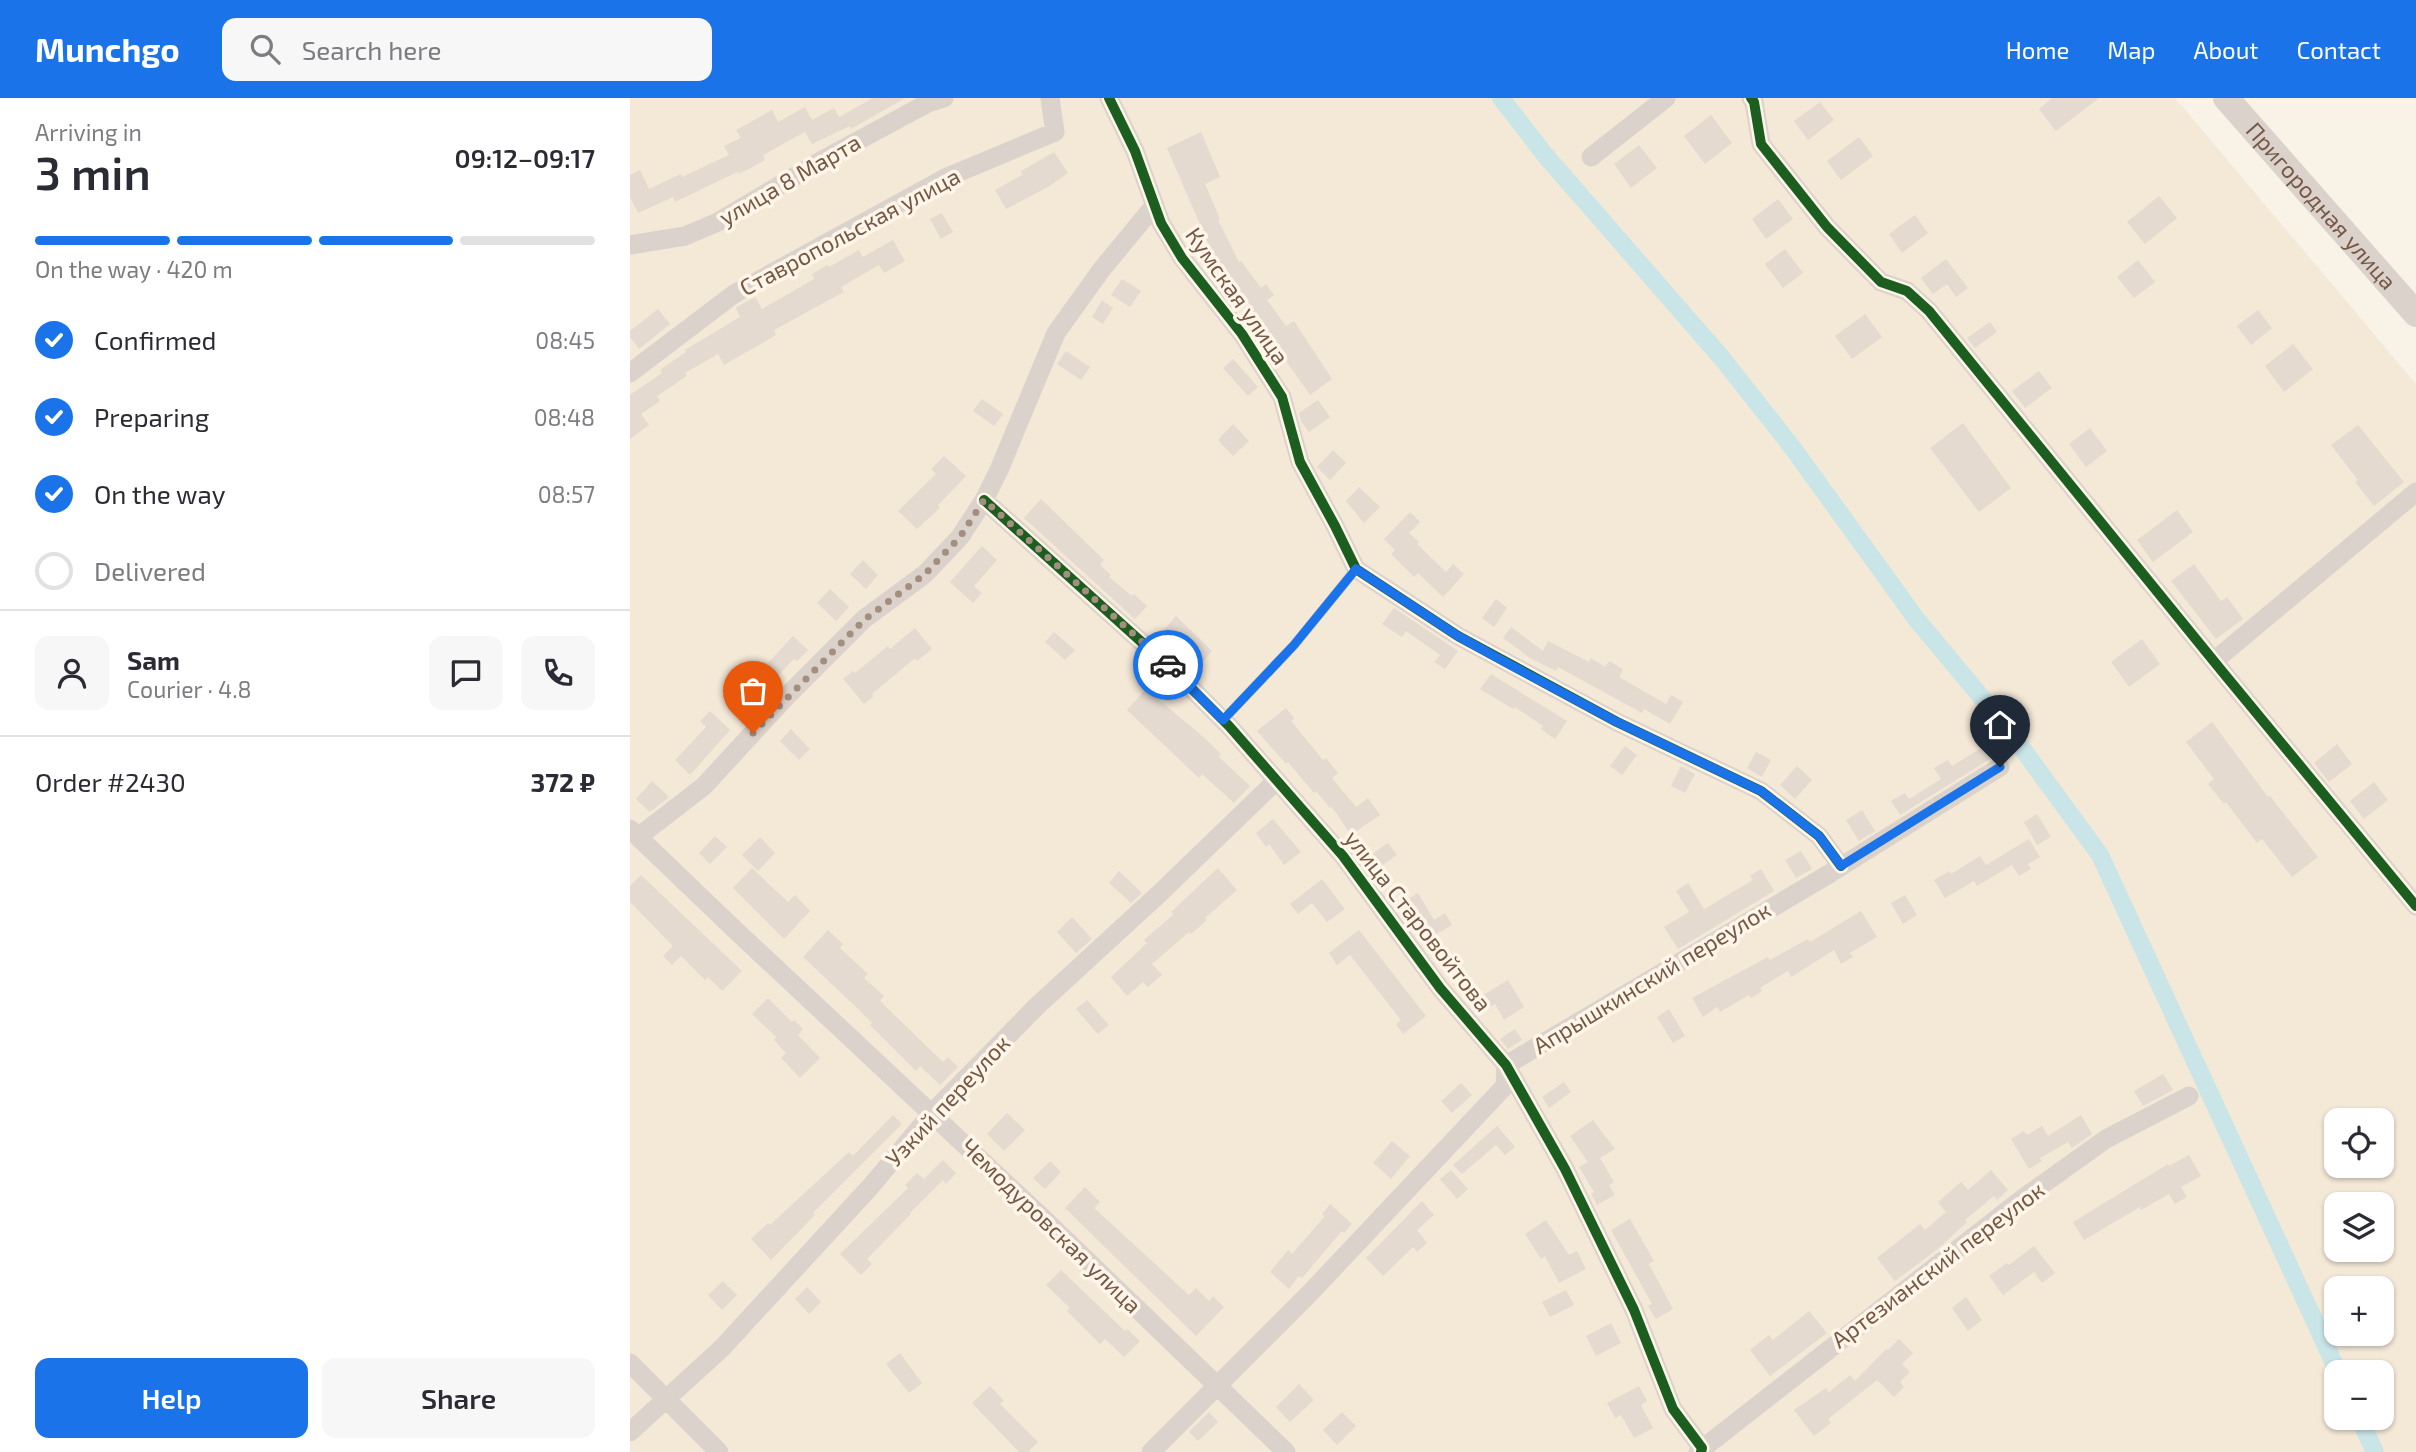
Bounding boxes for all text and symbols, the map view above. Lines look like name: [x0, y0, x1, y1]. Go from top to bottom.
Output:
search box: [222, 18, 712, 81]
text: Munchgo: [35, 29, 180, 69]
icon: search: [246, 30, 284, 68]
text: Search here: [302, 34, 441, 65]
text: Home: [2006, 35, 2069, 64]
text: Map: [2107, 35, 2155, 64]
text: About: [2193, 35, 2259, 64]
text: Contact: [2297, 35, 2381, 64]
street label: Пригородная улица: [2241, 116, 2403, 295]
text: Arriving in: [35, 118, 142, 146]
street label: улица 8 Марта: [714, 127, 866, 232]
text: 09:12–09:17: [455, 142, 595, 173]
text: 3 min: [35, 144, 151, 199]
street label: Ставропольская улица: [735, 161, 965, 302]
street label: Кумская улица: [1179, 221, 1295, 370]
text: On the way · 420 m: [35, 255, 233, 283]
icon: check: [35, 321, 73, 359]
text: Confirmed: [94, 324, 217, 355]
text: 08:45: [535, 326, 595, 354]
icon: check: [35, 398, 73, 436]
text: Preparing: [94, 401, 209, 432]
text: 08:48: [534, 403, 595, 431]
icon: check: [35, 475, 73, 513]
text: On the way: [94, 478, 225, 509]
text: 08:57: [538, 480, 595, 508]
text: Delivered: [94, 555, 206, 586]
courier: [1133, 630, 1203, 700]
button: person: [35, 636, 109, 710]
button: chat: [429, 636, 503, 710]
button: phone: [521, 636, 595, 710]
text: Sam: [127, 644, 180, 675]
icon: car: [1149, 646, 1187, 684]
pin: [723, 661, 783, 733]
icon: bag: [734, 672, 772, 710]
text: Courier · 4.8: [127, 675, 251, 703]
pin: [1970, 695, 2030, 767]
icon: home: [1981, 706, 2019, 744]
text: Order #2430: [35, 766, 186, 797]
text: 372 ₽: [530, 766, 595, 797]
street label: улица Старовойтова: [1339, 824, 1498, 1017]
street label: Апрышкинский переулок: [1528, 895, 1776, 1060]
street label: Узкий переулок: [879, 1029, 1016, 1173]
map controls: [2324, 1108, 2394, 1430]
button: locate: [2324, 1108, 2394, 1178]
street label: Чемодуровская улица: [955, 1132, 1148, 1319]
street label: Артезианский переулок: [1825, 1175, 2050, 1354]
button: layers: [2324, 1192, 2394, 1262]
button: +: [2324, 1276, 2394, 1346]
button: Help: [35, 1358, 308, 1438]
button: Share: [322, 1358, 595, 1438]
button: −: [2324, 1360, 2394, 1430]

